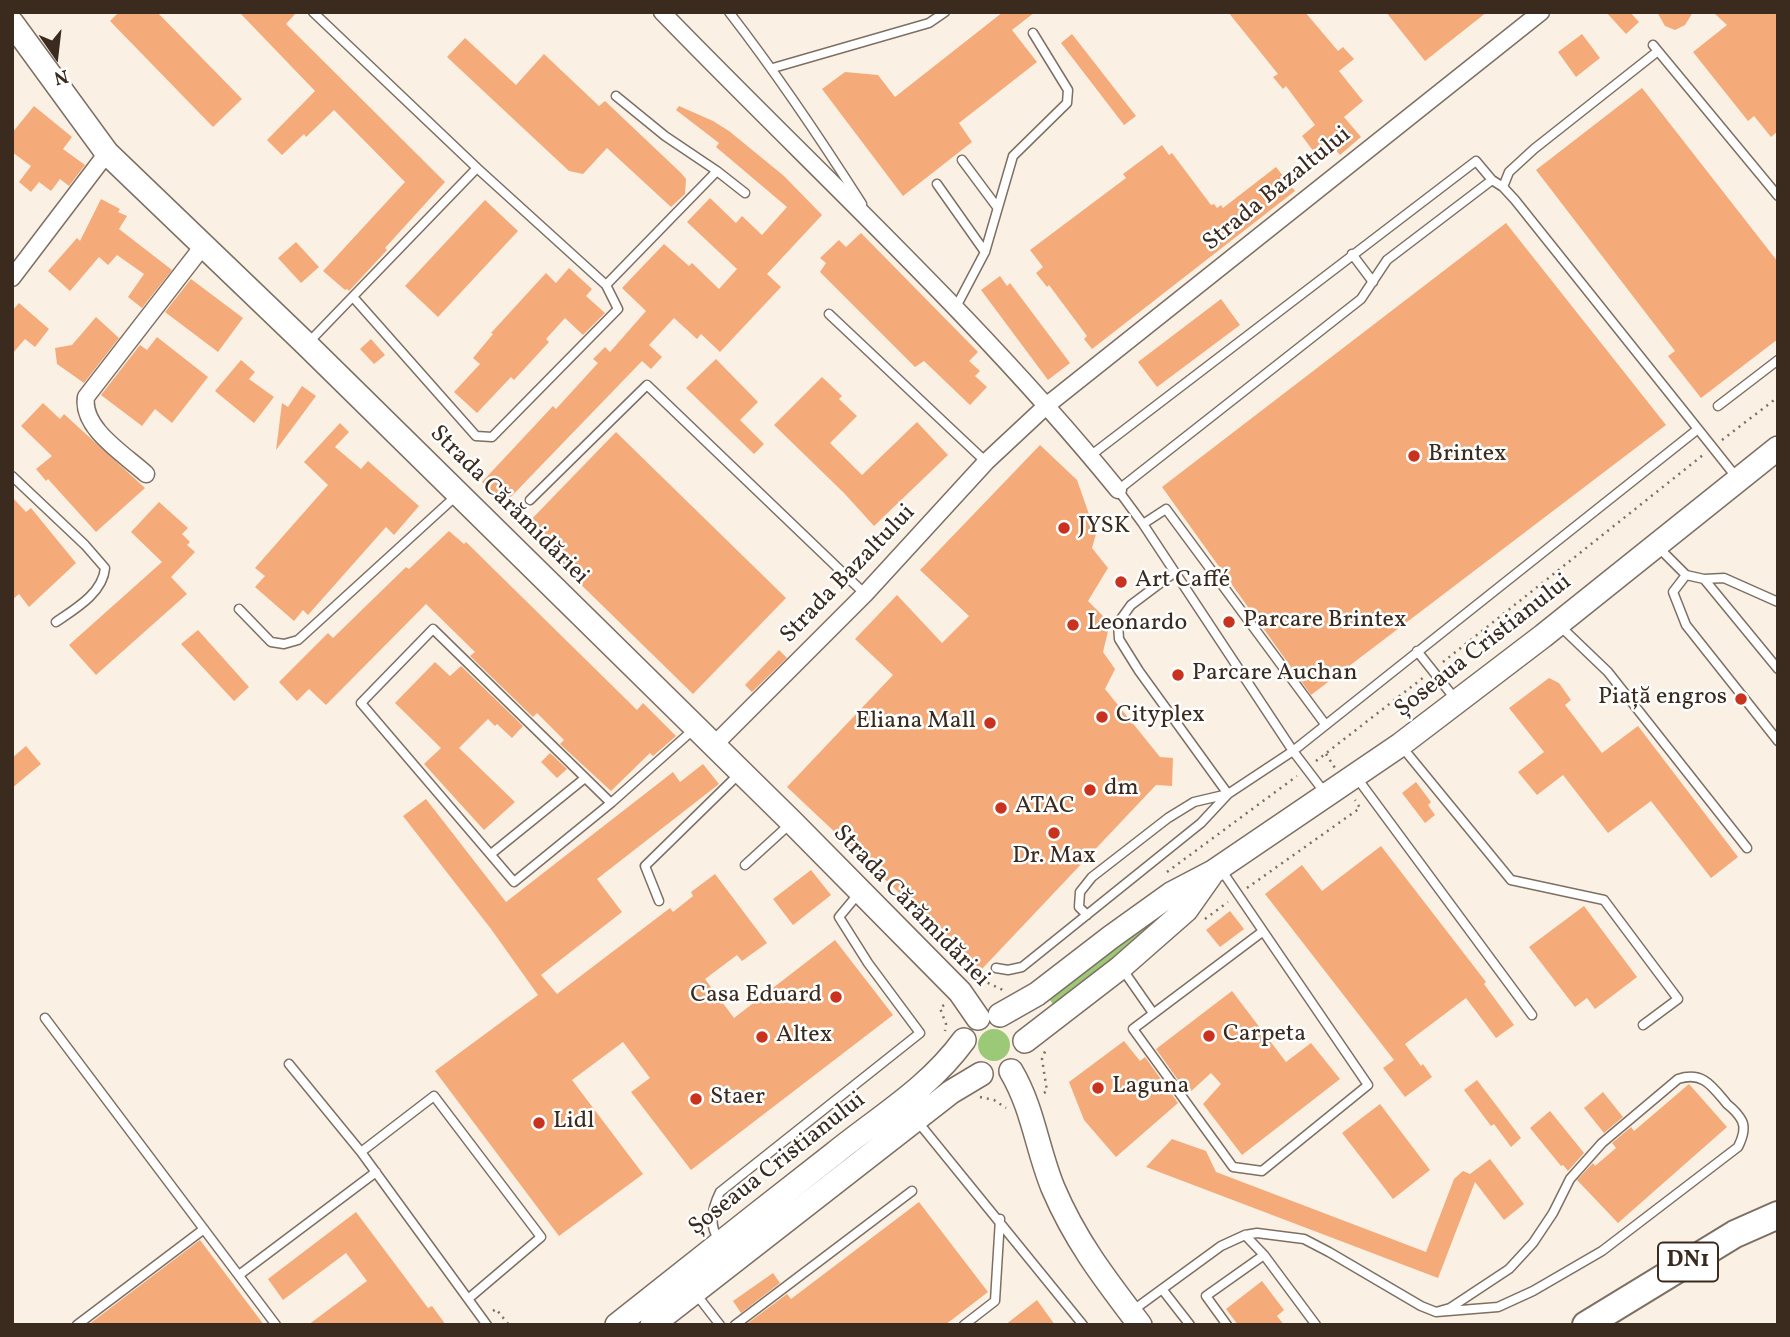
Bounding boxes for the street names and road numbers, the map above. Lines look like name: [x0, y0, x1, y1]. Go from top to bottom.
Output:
street label: Strada Bazaltului: [1198, 122, 1358, 258]
street label: Strada Cărămidăriei: [422, 420, 594, 592]
street label: Strada Bazaltului: [775, 500, 923, 650]
street label: Șoseaua Cristianului: [1390, 569, 1578, 725]
street label: Strada Cărămidăriei: [826, 820, 994, 994]
street label: Șoseaua Cristianului: [684, 1087, 872, 1243]
road number: DN1: [1658, 1242, 1718, 1282]

